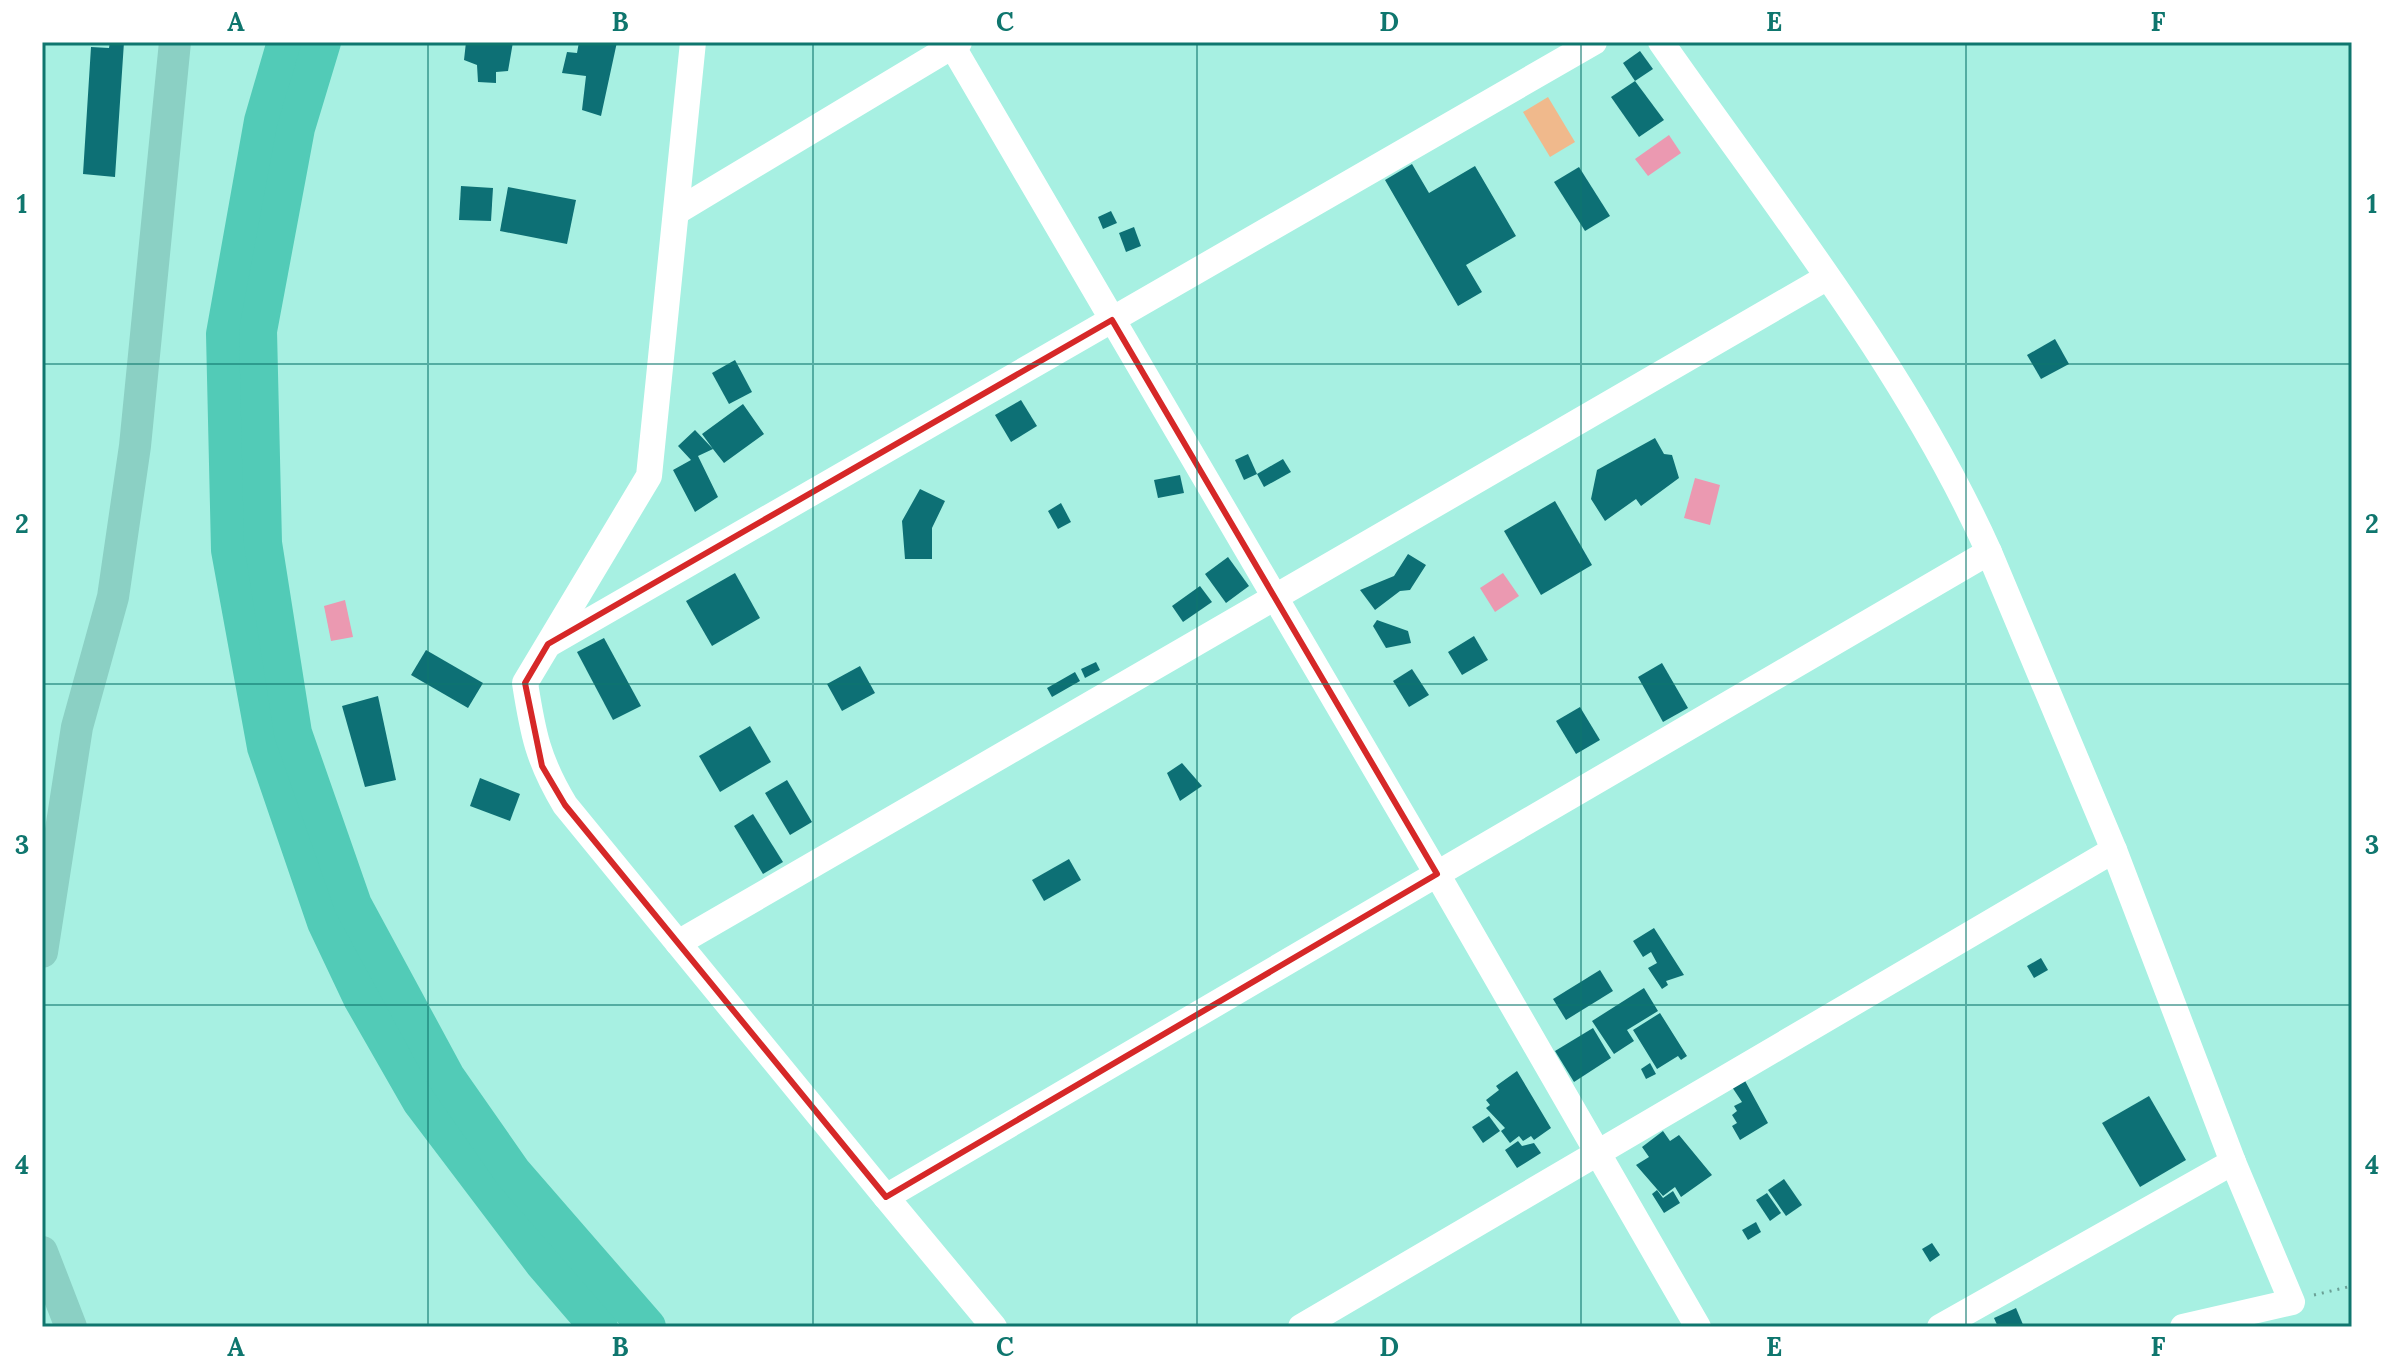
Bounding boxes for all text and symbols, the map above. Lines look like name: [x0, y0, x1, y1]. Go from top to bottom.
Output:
text: A: [227, 5, 245, 38]
text: B: [611, 5, 629, 38]
text: C: [996, 5, 1014, 38]
text: D: [1379, 5, 1399, 38]
text: E: [1766, 5, 1782, 38]
text: F: [2151, 5, 2166, 38]
text: 1: [17, 187, 27, 220]
text: 1: [2367, 187, 2377, 220]
text: 2: [15, 507, 29, 540]
text: 2: [2365, 507, 2379, 540]
text: 3: [15, 828, 29, 861]
text: 3: [2365, 828, 2379, 861]
text: 4: [15, 1148, 29, 1181]
text: 4: [2365, 1148, 2379, 1181]
text: A: [227, 1330, 245, 1363]
text: B: [611, 1330, 629, 1363]
text: C: [996, 1330, 1014, 1363]
text: D: [1379, 1330, 1399, 1363]
text: E: [1766, 1330, 1782, 1363]
text: F: [2151, 1330, 2166, 1363]

